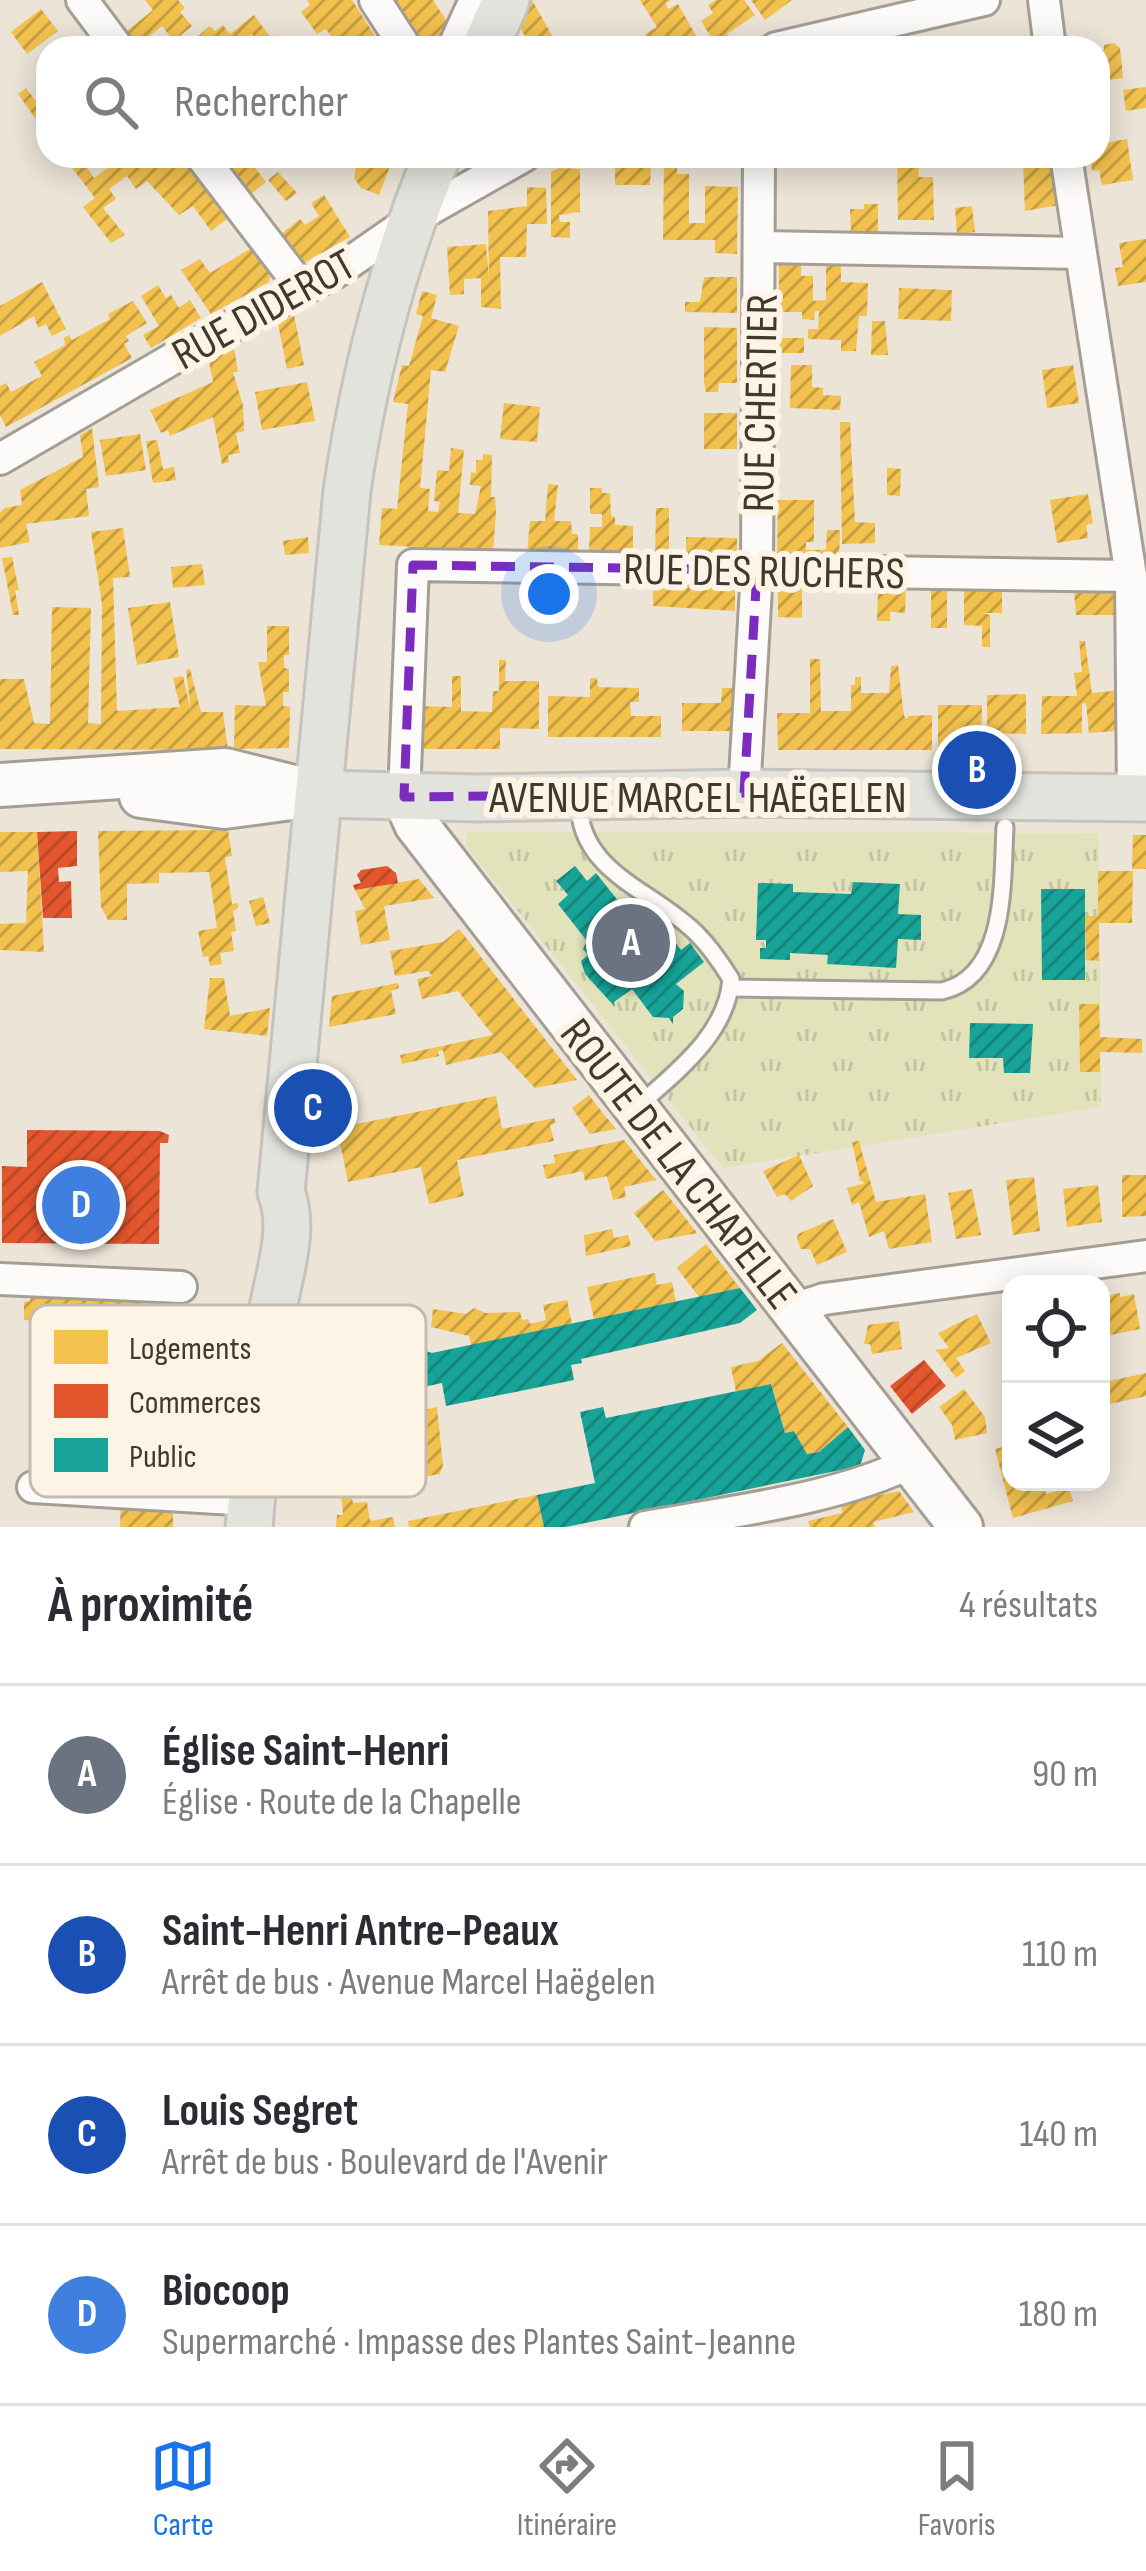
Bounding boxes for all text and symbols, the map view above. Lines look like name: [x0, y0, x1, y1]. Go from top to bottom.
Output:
search box: [36, 36, 1110, 168]
icon: search: [78, 69, 144, 135]
text: Rechercher: [174, 75, 348, 130]
street label: RUE DIDEROT: [163, 238, 365, 383]
street label: RUE CHERTIER: [732, 293, 791, 513]
street label: RUE DES RUCHERS: [623, 543, 905, 602]
your location: [519, 564, 579, 624]
pin: B: [938, 725, 1016, 815]
street label: AVENUE MARCEL HAËGELEN: [488, 771, 907, 826]
pin: A: [592, 898, 670, 988]
street label: ROUTE DE LA CHAPELLE: [548, 1008, 809, 1321]
pin: C: [274, 1063, 352, 1153]
pin: D: [42, 1160, 120, 1250]
map controls: [1002, 1275, 1110, 1491]
button: locate: [1002, 1275, 1110, 1383]
legend: [30, 1305, 426, 1497]
text: Logements: [129, 1329, 251, 1369]
text: Commerces: [129, 1383, 261, 1423]
button: layers: [1002, 1383, 1110, 1491]
text: Public: [129, 1437, 197, 1477]
text: À proximité: [48, 1575, 253, 1636]
text: 4 résultats: [959, 1582, 1098, 1629]
text: Église Saint-Henri: [162, 1724, 449, 1779]
text: A: [78, 1751, 96, 1798]
text: 90 m: [1032, 1751, 1098, 1798]
text: Église · Route de la Chapelle: [162, 1779, 522, 1826]
text: Saint-Henri Antre-Peaux: [162, 1904, 559, 1959]
text: B: [78, 1931, 96, 1978]
text: 110 m: [1022, 1931, 1098, 1978]
text: Arrêt de bus · Avenue Marcel Haëgelen: [162, 1959, 656, 2006]
text: Louis Segret: [162, 2084, 358, 2139]
text: C: [77, 2111, 97, 2158]
text: 140 m: [1019, 2111, 1098, 2158]
text: Arrêt de bus · Boulevard de l'Avenir: [162, 2139, 608, 2186]
text: Biocoop: [162, 2264, 290, 2319]
text: D: [77, 2291, 97, 2338]
text: 180 m: [1019, 2291, 1098, 2338]
text: Supermarché · Impasse des Plantes Saint-Jeanne: [162, 2319, 796, 2366]
tab: Carte: [150, 2433, 216, 2545]
tab: Itinéraire: [517, 2433, 617, 2545]
tab: Favoris: [918, 2433, 996, 2545]

